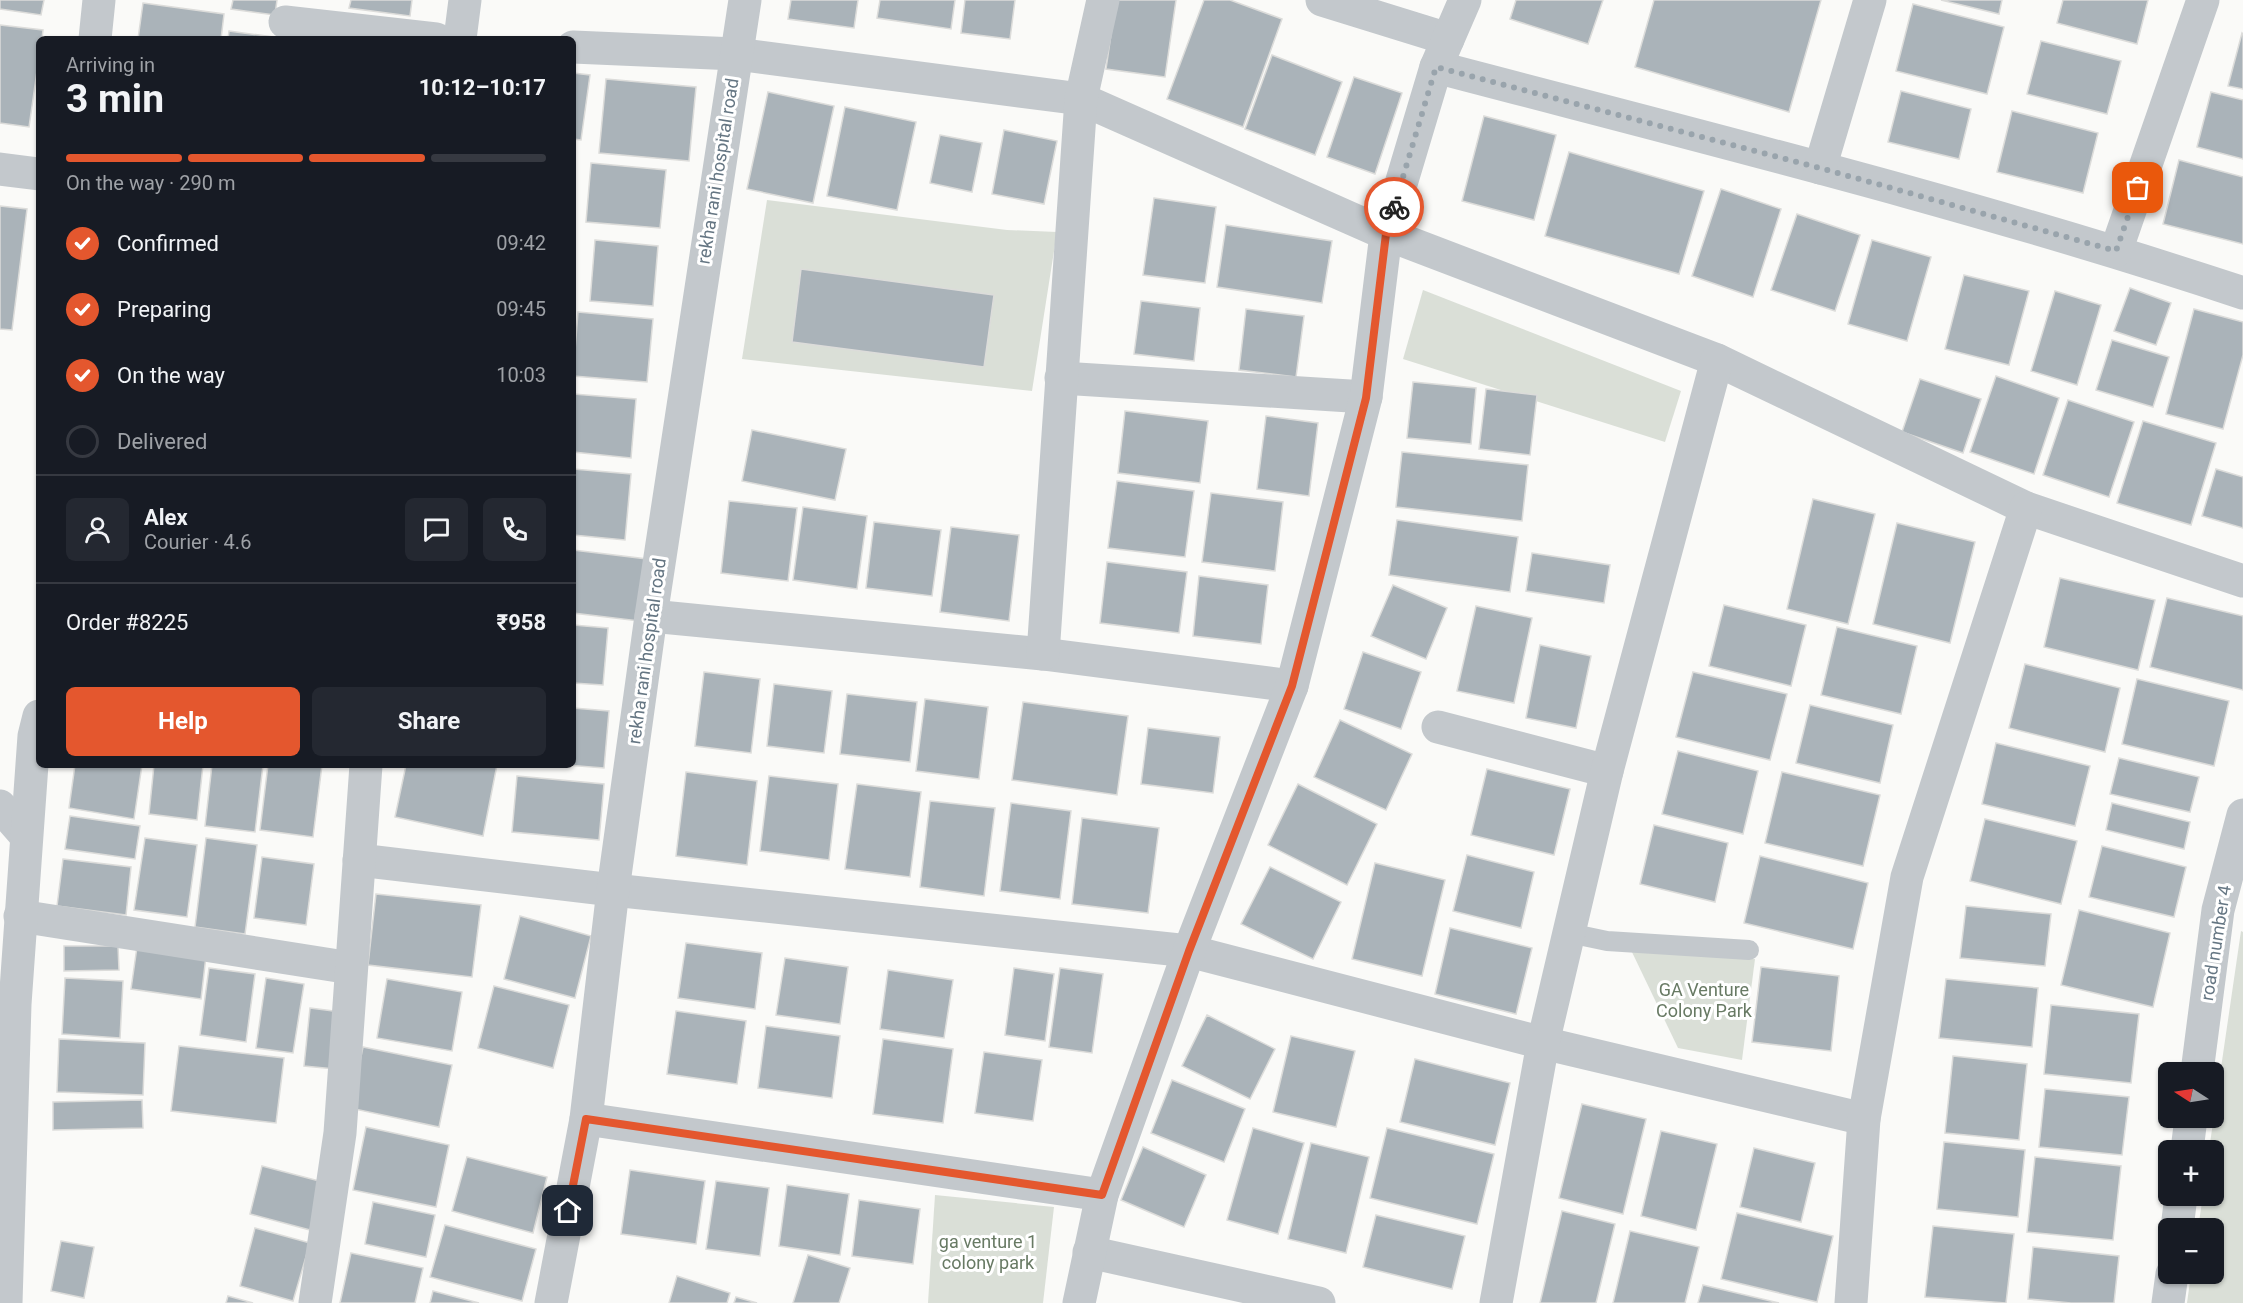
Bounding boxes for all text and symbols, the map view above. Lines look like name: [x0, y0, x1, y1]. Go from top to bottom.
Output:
text: Arriving in: [66, 53, 155, 77]
text: 10:12–10:17: [419, 75, 546, 100]
text: 3 min: [66, 76, 164, 122]
street label: rekha rani hospital road: [692, 77, 743, 265]
pin: [2112, 162, 2163, 213]
text: On the way · 290 m: [66, 171, 235, 195]
icon: bag: [2121, 171, 2154, 204]
courier: [1364, 177, 1424, 237]
icon: bike: [1378, 191, 1411, 224]
icon: check: [66, 227, 99, 260]
text: Confirmed: [117, 231, 219, 256]
text: 09:42: [496, 231, 546, 255]
icon: check: [66, 293, 99, 326]
text: Preparing: [117, 297, 211, 322]
text: 09:45: [496, 297, 546, 321]
icon: check: [66, 359, 99, 392]
text: On the way: [117, 363, 225, 388]
text: 10:03: [496, 363, 546, 387]
text: Delivered: [117, 429, 207, 454]
button: person: [66, 498, 129, 561]
button: chat: [405, 498, 468, 561]
button: phone: [483, 498, 546, 561]
text: Alex: [144, 505, 188, 530]
text: Courier · 4.6: [144, 530, 251, 554]
street label: rekha rani hospital road: [623, 557, 670, 745]
text: Order #8225: [66, 610, 188, 635]
text: ₹958: [497, 610, 546, 635]
button: Help: [66, 687, 300, 756]
button: Share: [312, 687, 546, 756]
street label: road number 4: [2196, 884, 2235, 1002]
park label: GA Venture Colony Park: [1656, 979, 1753, 1021]
north arrow: [2158, 1062, 2224, 1128]
map controls: [2158, 1062, 2224, 1284]
button: +: [2158, 1140, 2224, 1206]
pin: [542, 1185, 593, 1236]
icon: home: [551, 1194, 584, 1227]
button: −: [2158, 1218, 2224, 1284]
park label: ga venture 1 colony park: [939, 1231, 1037, 1273]

